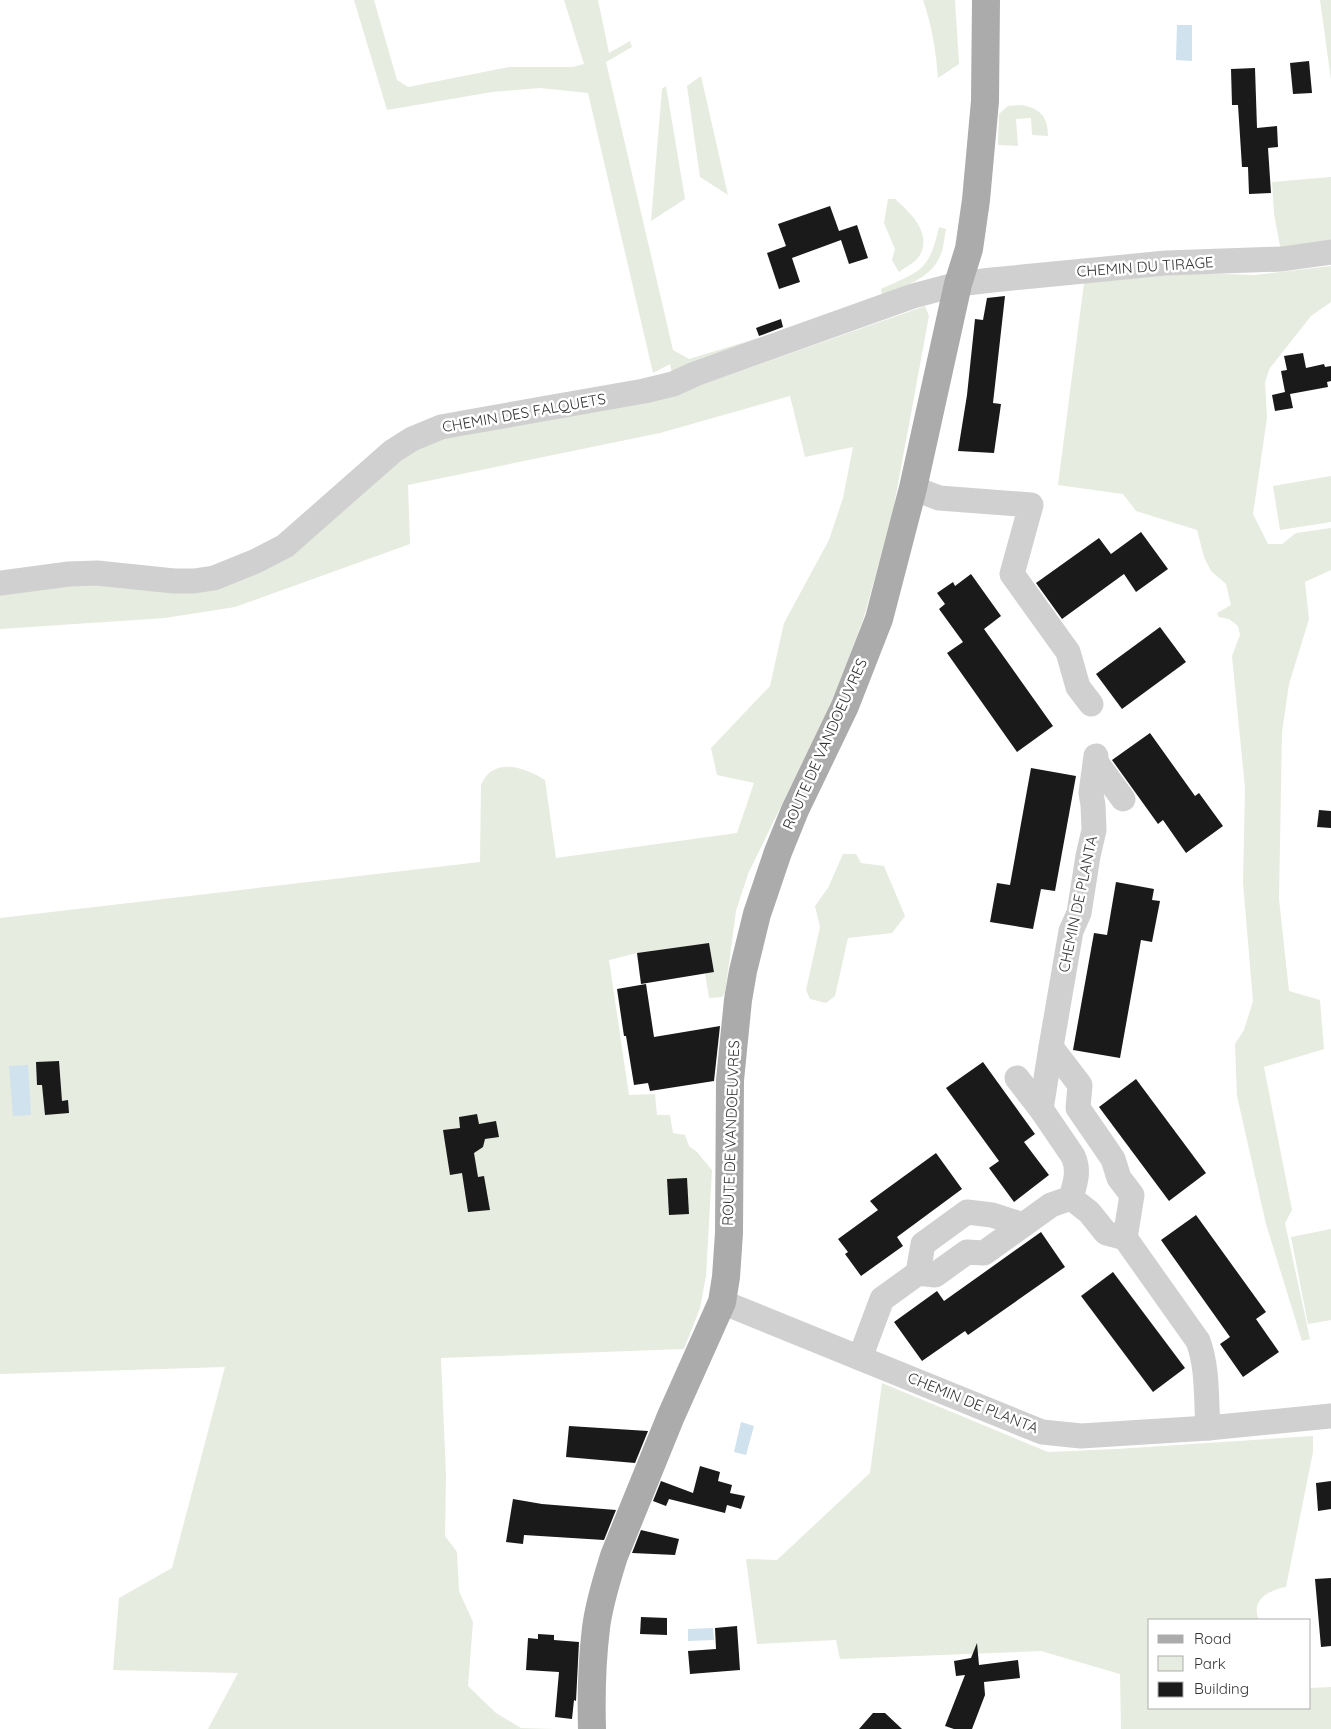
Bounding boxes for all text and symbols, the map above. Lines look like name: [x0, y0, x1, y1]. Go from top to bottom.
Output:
street label: CHEMIN DU TIRAGE: [1076, 252, 1214, 281]
street label: CHEMIN DES FALQUETS: [441, 389, 607, 436]
street label: ROUTE DE VANDOEUVRES: [778, 655, 871, 832]
street label: CHEMIN DE PLANTA: [1054, 834, 1101, 974]
street label: ROUTE DE VANDOEUVRES: [718, 1040, 743, 1226]
street label: CHEMIN DE PLANTA: [905, 1368, 1042, 1438]
legend: [1148, 1619, 1311, 1709]
text: Road: [1194, 1629, 1231, 1648]
text: Park: [1194, 1654, 1226, 1673]
text: Building: [1194, 1679, 1249, 1698]

